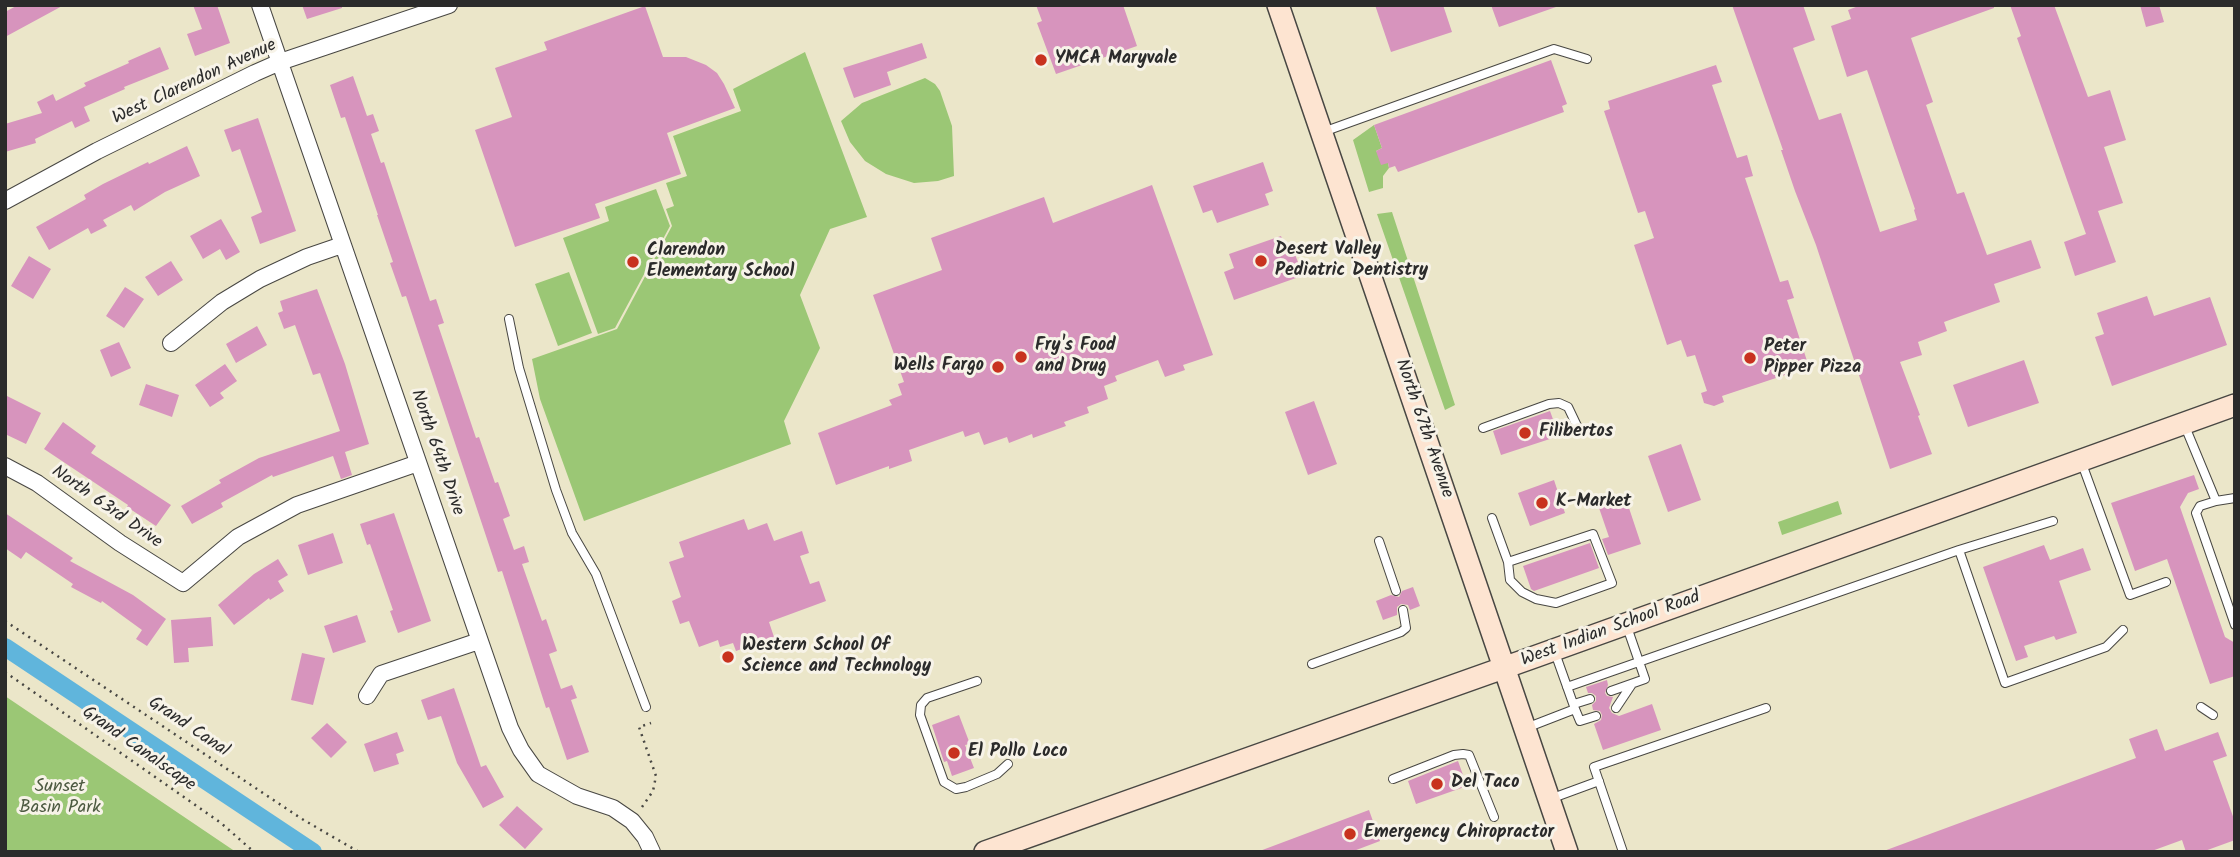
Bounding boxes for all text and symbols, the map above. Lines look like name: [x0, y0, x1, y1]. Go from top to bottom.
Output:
street label: West Clarendon Avenue: [110, 36, 280, 130]
place label: YMCA Maryvale: [1055, 49, 1177, 71]
marker: YMCA Maryvale: [1033, 52, 1049, 68]
place label: Desert Valley Pediatric Dentistry: [1275, 240, 1428, 282]
place label: Clarendon Elementary School: [647, 241, 794, 284]
marker: Desert Valley Pediatric Dentistry: [1253, 253, 1269, 269]
marker: Clarendon Elementary School: [625, 254, 641, 270]
place label: Fry's Food and Drug: [1035, 336, 1116, 378]
place label: Peter Pipper Pizza: [1764, 337, 1861, 380]
marker: Fry's Food and Drug: [1013, 349, 1029, 365]
marker: Peter Pipper Pizza: [1742, 350, 1758, 366]
place label: Wells Fargo: [894, 356, 984, 378]
street label: North 67th Avenue: [1389, 357, 1457, 501]
marker: Wells Fargo: [990, 359, 1006, 375]
street label: North 64th Drive: [404, 387, 468, 519]
place label: Filibertos: [1539, 422, 1613, 444]
marker: Filibertos: [1517, 425, 1533, 441]
street label: North 63rd Drive: [47, 462, 165, 554]
place label: K-Market: [1556, 492, 1631, 514]
marker: K-Market: [1534, 495, 1550, 511]
street label: West Indian School Road: [1519, 588, 1703, 672]
place label: Western School Of Science and Technology: [742, 636, 931, 678]
marker: Western School Of Science and Technology: [720, 649, 736, 665]
street label: Grand Canal: [143, 693, 233, 763]
street label: Grand Canalscape: [77, 703, 199, 797]
place label: El Pollo Loco: [968, 742, 1067, 764]
marker: El Pollo Loco: [946, 745, 962, 761]
place label: Del Taco: [1451, 773, 1519, 795]
marker: Del Taco: [1429, 776, 1445, 792]
park label: Sunset Basin Park: [19, 777, 101, 820]
place label: Emergency Chiropractor: [1364, 823, 1554, 845]
marker: Emergency Chiropractor: [1342, 826, 1358, 842]

